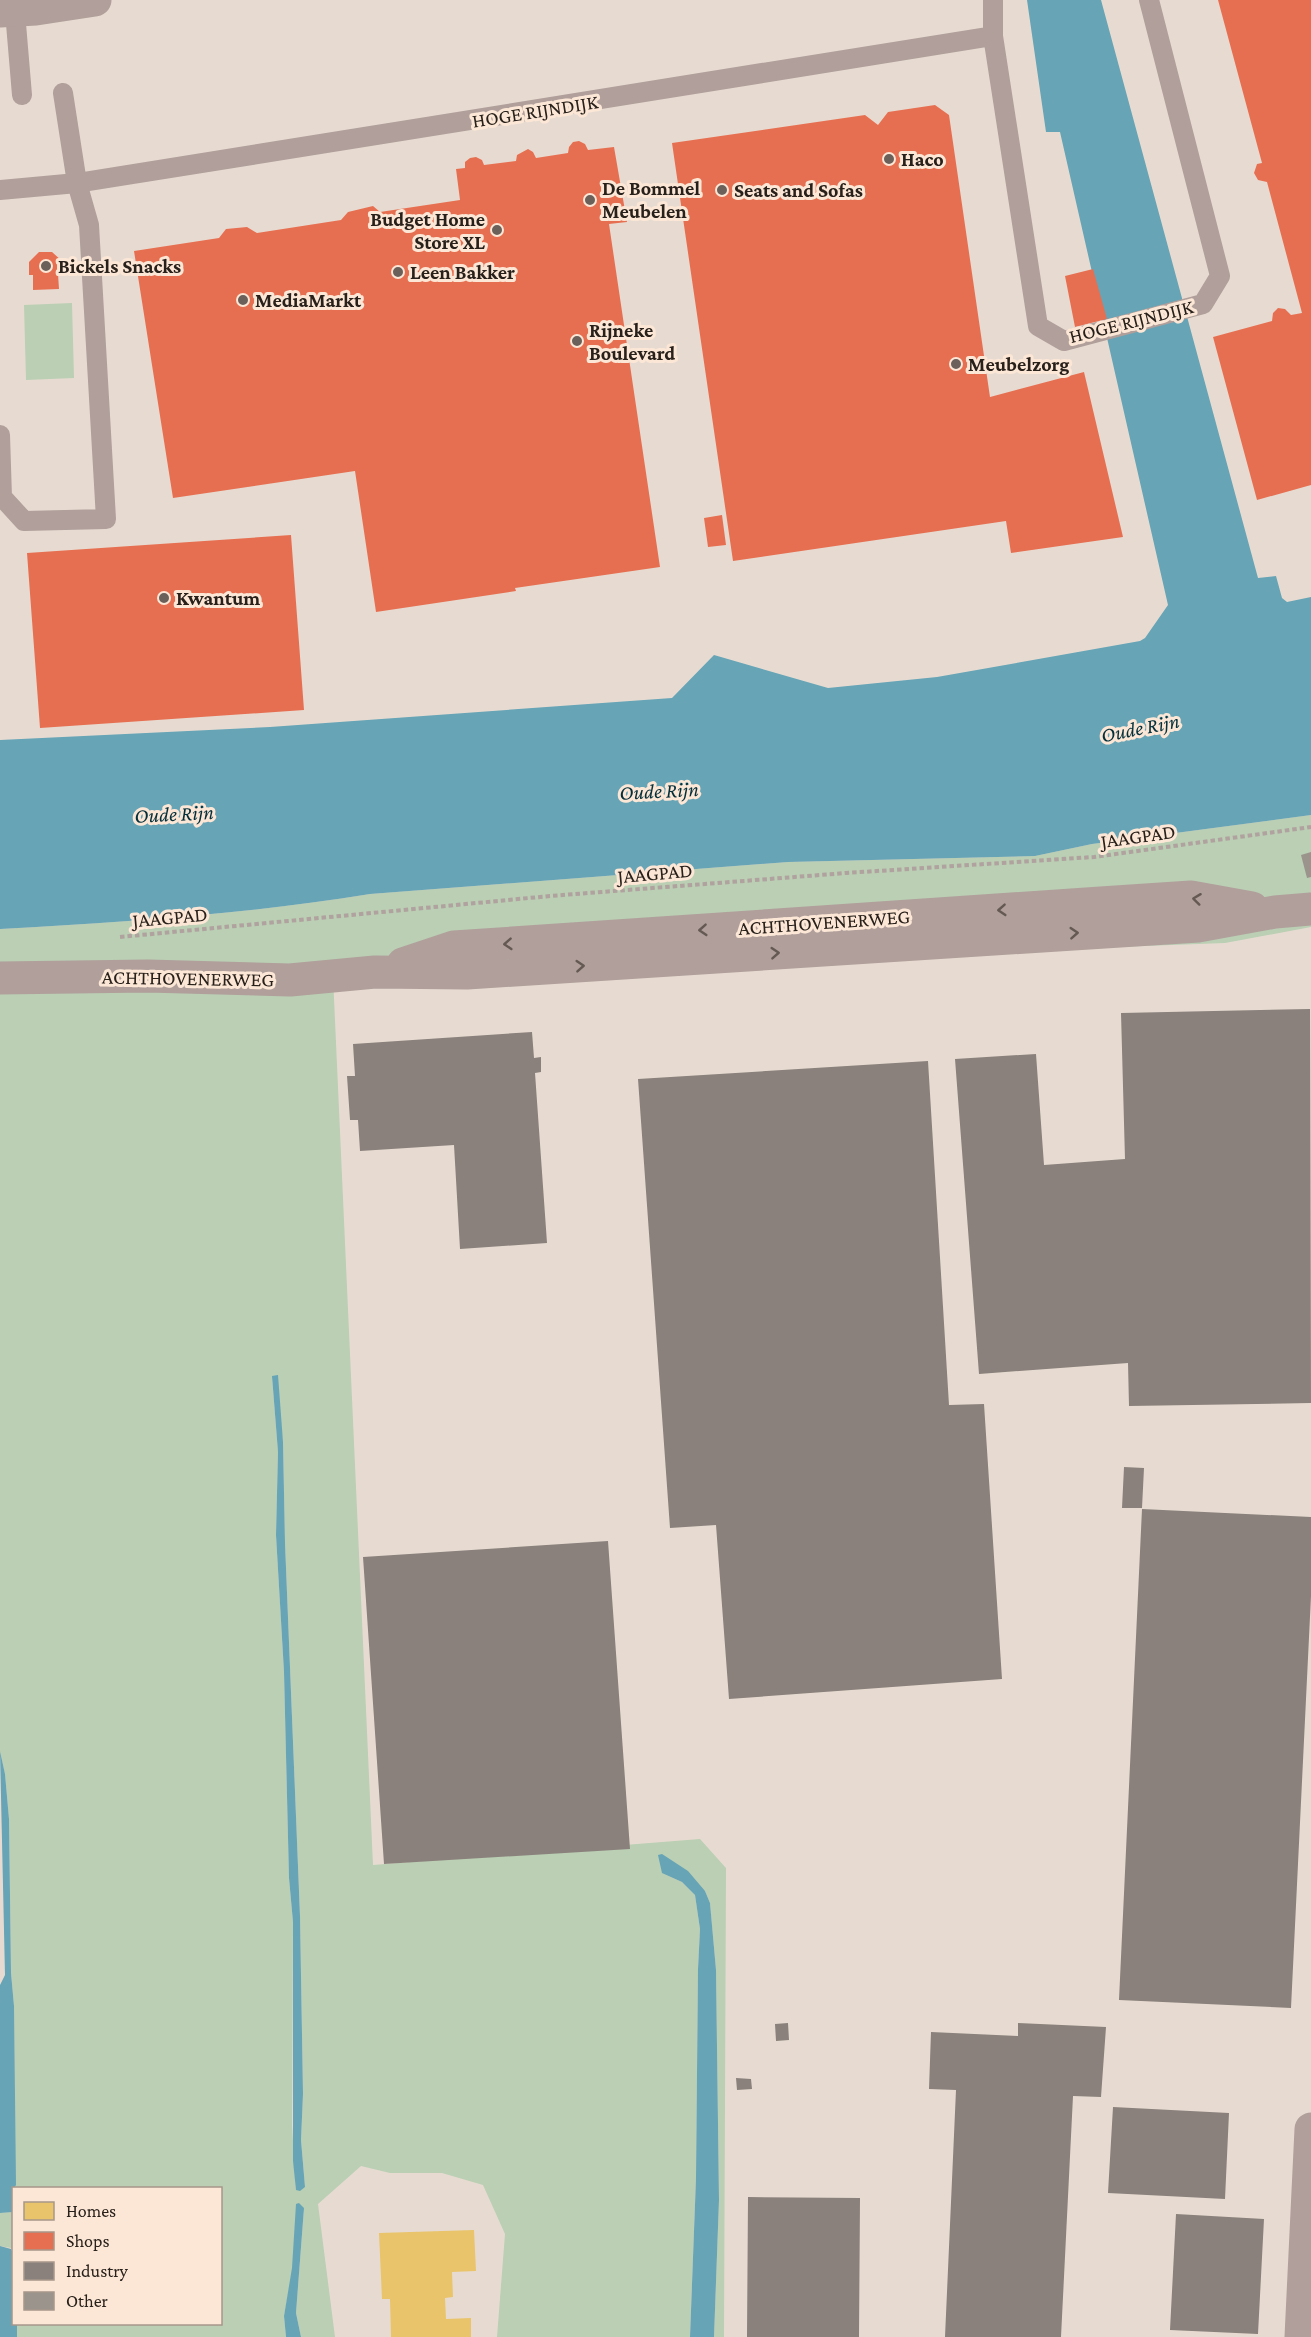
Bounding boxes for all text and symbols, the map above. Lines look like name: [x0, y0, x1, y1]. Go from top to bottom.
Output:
street label: HOGE RIJNDIJK: [471, 90, 600, 133]
place label: Haco: [901, 148, 944, 170]
marker: Haco: [882, 152, 896, 166]
place label: De Bommel Meubelen: [602, 177, 700, 222]
place label: Seats and Sofas: [734, 179, 863, 201]
marker: Seats and Sofas: [715, 183, 729, 197]
marker: De Bommel Meubelen: [583, 193, 597, 207]
place label: Budget Home Store XL: [370, 208, 485, 253]
marker: Budget Home Store XL: [490, 223, 504, 237]
place label: Bickels Snacks: [58, 255, 181, 277]
marker: Bickels Snacks: [39, 259, 53, 273]
place label: Leen Bakker: [410, 261, 515, 283]
marker: Leen Bakker: [391, 265, 405, 279]
place label: MediaMarkt: [255, 289, 362, 311]
marker: MediaMarkt: [236, 293, 250, 307]
street label: HOGE RIJNDIJK: [1067, 295, 1196, 348]
place label: Rijneke Boulevard: [589, 319, 675, 364]
marker: Rijneke Boulevard: [570, 334, 584, 348]
place label: Meubelzorg: [968, 353, 1069, 375]
marker: Meubelzorg: [949, 357, 963, 371]
place label: Kwantum: [176, 587, 260, 609]
marker: Kwantum: [157, 591, 171, 605]
water label: Oude Rijn: [1099, 709, 1181, 747]
water label: Oude Rijn: [619, 777, 699, 805]
water label: Oude Rijn: [134, 800, 214, 828]
street label: JAAGPAD: [1097, 820, 1177, 853]
street label: JAAGPAD: [615, 859, 694, 888]
one-way arrow: [1192, 893, 1201, 906]
street label: JAAGPAD: [130, 903, 209, 932]
one-way arrow: [998, 904, 1007, 917]
street label: ACHTHOVENERWEG: [737, 905, 911, 939]
one-way arrow: [698, 924, 707, 937]
one-way arrow: [1070, 927, 1079, 940]
one-way arrow: [504, 937, 513, 950]
one-way arrow: [770, 947, 780, 960]
one-way arrow: [576, 959, 585, 972]
street label: ACHTHOVENERWEG: [102, 965, 274, 991]
legend: [12, 2187, 222, 2325]
text: Homes: [66, 2201, 116, 2221]
text: Shops: [66, 2231, 110, 2251]
text: Industry: [66, 2261, 129, 2281]
text: Other: [66, 2291, 109, 2311]

